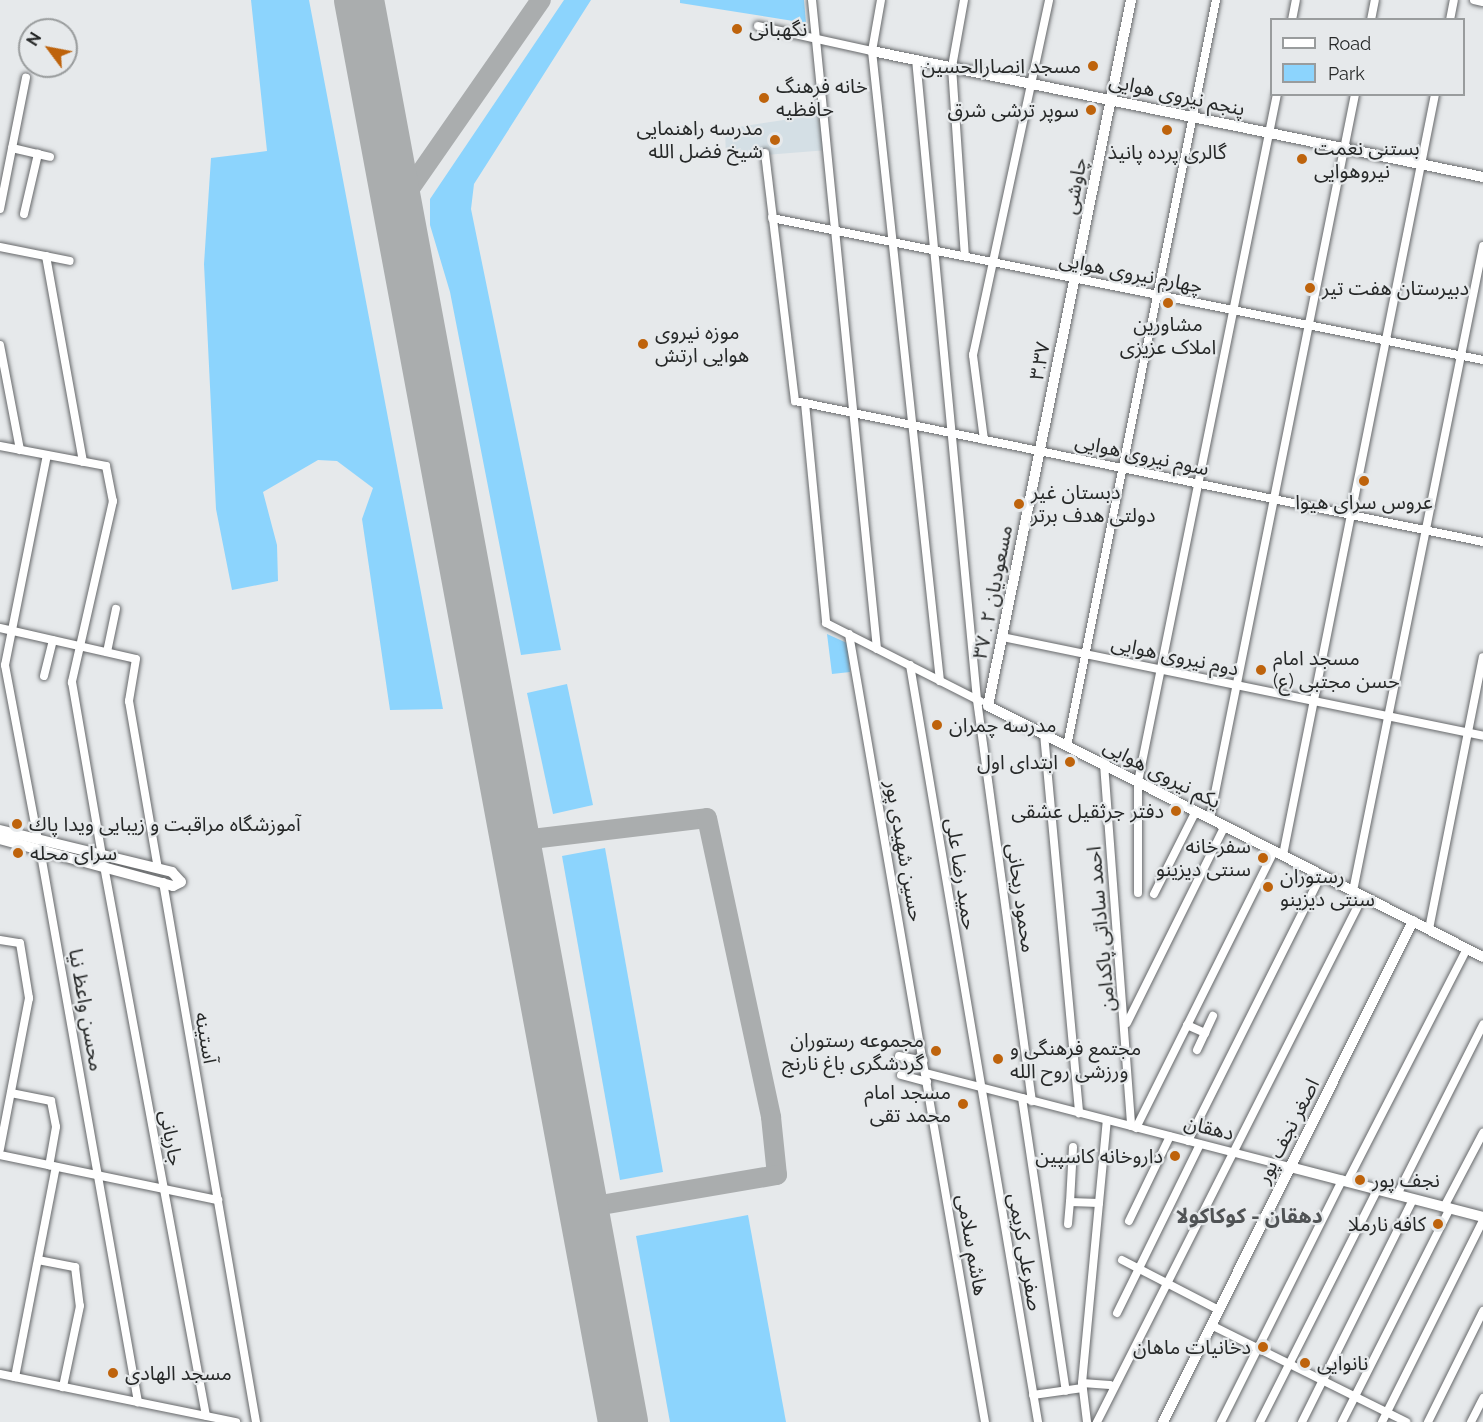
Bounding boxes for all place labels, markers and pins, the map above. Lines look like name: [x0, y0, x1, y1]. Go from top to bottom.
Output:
place label: نگهبانی: [749, 17, 807, 41]
marker: نگهبانی: [730, 22, 744, 36]
place label: مسجد انصارالحسین: [921, 54, 1081, 78]
marker: مسجد انصارالحسین: [1086, 59, 1100, 73]
place label: خانه فرهنگ حافظیه: [776, 74, 868, 121]
marker: خانه فرهنگ حافظیه: [757, 91, 771, 105]
place label: سوپر ترشی شرق: [948, 98, 1079, 122]
marker: سوپر ترشی شرق: [1084, 103, 1098, 117]
place label: مدرسه راهنمایی شیخ فضل الله: [637, 116, 763, 163]
marker: گالری پرده پانیذ: [1160, 123, 1174, 137]
marker: مدرسه راهنمایی شیخ فضل الله: [768, 133, 782, 147]
place label: بستنی نعمت نیروهوایی: [1314, 136, 1420, 183]
place label: گالری پرده پانیذ: [1108, 140, 1226, 164]
marker: بستنی نعمت نیروهوایی: [1295, 152, 1309, 166]
place label: دبیرستان هفت تیر: [1322, 276, 1469, 300]
marker: دبیرستان هفت تیر: [1303, 281, 1317, 295]
marker: مشاورین املاک عزیزی: [1161, 296, 1175, 310]
place label: مشاورین املاک عزیزی: [1120, 312, 1216, 359]
place label: موزه نیروی هوایی ارتش: [655, 320, 749, 367]
marker: موزه نیروی هوایی ارتش: [636, 337, 650, 351]
marker: عروس سرای هیوا: [1357, 474, 1371, 488]
place label: دبستان غیر دولتی هدف برتر: [1031, 480, 1155, 527]
place label: عروس سرای هیوا: [1295, 490, 1433, 514]
marker: دبستان غیر دولتی هدف برتر: [1012, 497, 1026, 511]
place label: مسجد امام حسن مجتبی (ع): [1273, 646, 1400, 693]
marker: مسجد امام حسن مجتبی (ع): [1254, 663, 1268, 677]
place label: مدرسه چمران: [949, 713, 1057, 737]
marker: مدرسه چمران: [930, 718, 944, 732]
place label: ابتدای اول: [977, 750, 1058, 774]
marker: ابتدای اول: [1063, 755, 1077, 769]
place label: دفتر جرثقیل عشقی: [1011, 799, 1164, 823]
marker: دفتر جرثقیل عشقی: [1169, 804, 1183, 818]
place label: آموزشگاه مراقبت و زيبايى ويدا پاك: [29, 812, 301, 836]
marker: آموزشگاه مراقبت و زيبايى ويدا پاك: [10, 817, 24, 831]
place label: سفرخانه سنتی دیزینو: [1156, 834, 1251, 881]
place label: سرای محله: [30, 841, 117, 865]
marker: سرای محله: [11, 846, 25, 860]
marker: سفرخانه سنتی دیزینو: [1256, 851, 1270, 865]
place label: رستوران سنتی دیزینو: [1280, 864, 1375, 911]
marker: رستوران سنتی دیزینو: [1261, 880, 1275, 894]
place label: مجموعه رستوران گردشگری باغ نارنج: [782, 1028, 924, 1075]
place label: مجتمع فرهنگی و ورزشی روح الله: [1010, 1036, 1141, 1083]
marker: مجموعه رستوران گردشگری باغ نارنج: [929, 1044, 943, 1058]
marker: مجتمع فرهنگی و ورزشی روح الله: [991, 1052, 1005, 1066]
place label: مسجد امام محمد تقی: [864, 1080, 951, 1127]
marker: مسجد امام محمد تقی: [956, 1097, 970, 1111]
place label: داروخانه کاسپین: [1035, 1144, 1163, 1168]
marker: داروخانه کاسپین: [1168, 1149, 1182, 1163]
place label: نجف پور: [1372, 1168, 1440, 1192]
marker: نجف پور: [1353, 1173, 1367, 1187]
place label: کافه نارملا: [1348, 1212, 1426, 1236]
marker: کافه نارملا: [1431, 1217, 1445, 1231]
place label: دخانیات ماهان: [1133, 1335, 1251, 1359]
marker: دخانیات ماهان: [1256, 1340, 1270, 1354]
place label: نانوایی: [1317, 1351, 1368, 1375]
marker: نانوایی: [1298, 1356, 1312, 1370]
place label: مسجد الهادی: [125, 1361, 232, 1385]
marker: مسجد الهادی: [106, 1366, 120, 1380]

